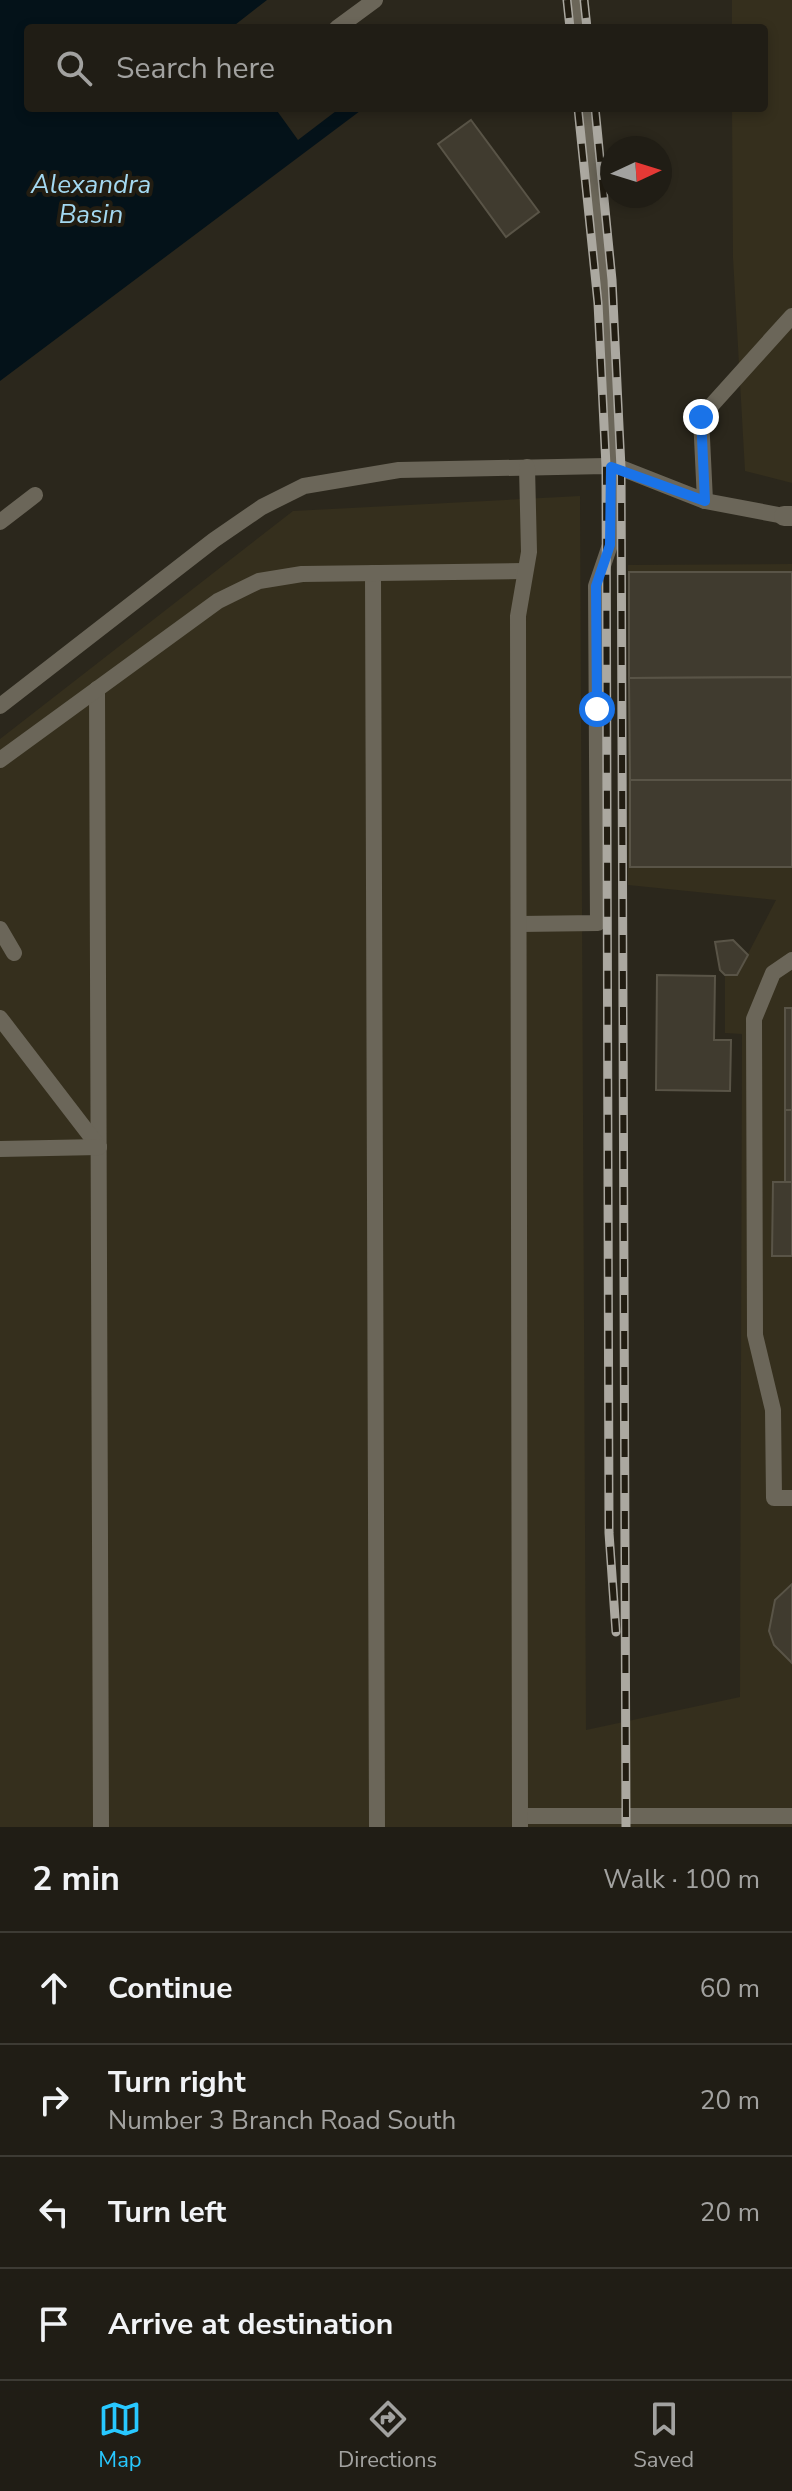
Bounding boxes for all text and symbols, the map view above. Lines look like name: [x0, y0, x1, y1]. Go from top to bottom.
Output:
search box: [24, 24, 768, 112]
icon: search: [52, 46, 96, 90]
text: Search here: [116, 48, 275, 89]
north arrow: [600, 136, 672, 208]
water label: Alexandra Basin: [30, 167, 151, 232]
route end: [683, 399, 719, 435]
route start: [579, 691, 615, 727]
text: 2 min: [32, 1856, 120, 1902]
text: Walk · 100 m: [603, 1862, 760, 1897]
icon: ahead: [32, 1966, 76, 2010]
text: Continue: [108, 1968, 233, 2009]
text: 60 m: [700, 1971, 760, 2006]
text: Turn right: [108, 2062, 246, 2103]
icon: right: [32, 2078, 76, 2122]
text: 20 m: [700, 2083, 760, 2118]
text: Number 3 Branch Road South: [108, 2103, 456, 2138]
icon: left: [32, 2190, 76, 2234]
text: Turn left: [108, 2192, 226, 2233]
text: 20 m: [700, 2195, 760, 2230]
icon: arrive: [32, 2302, 76, 2346]
text: Arrive at destination: [108, 2304, 393, 2345]
tab: Map: [98, 2397, 142, 2475]
tab: Directions: [338, 2397, 437, 2475]
tab: Saved: [633, 2397, 694, 2475]

